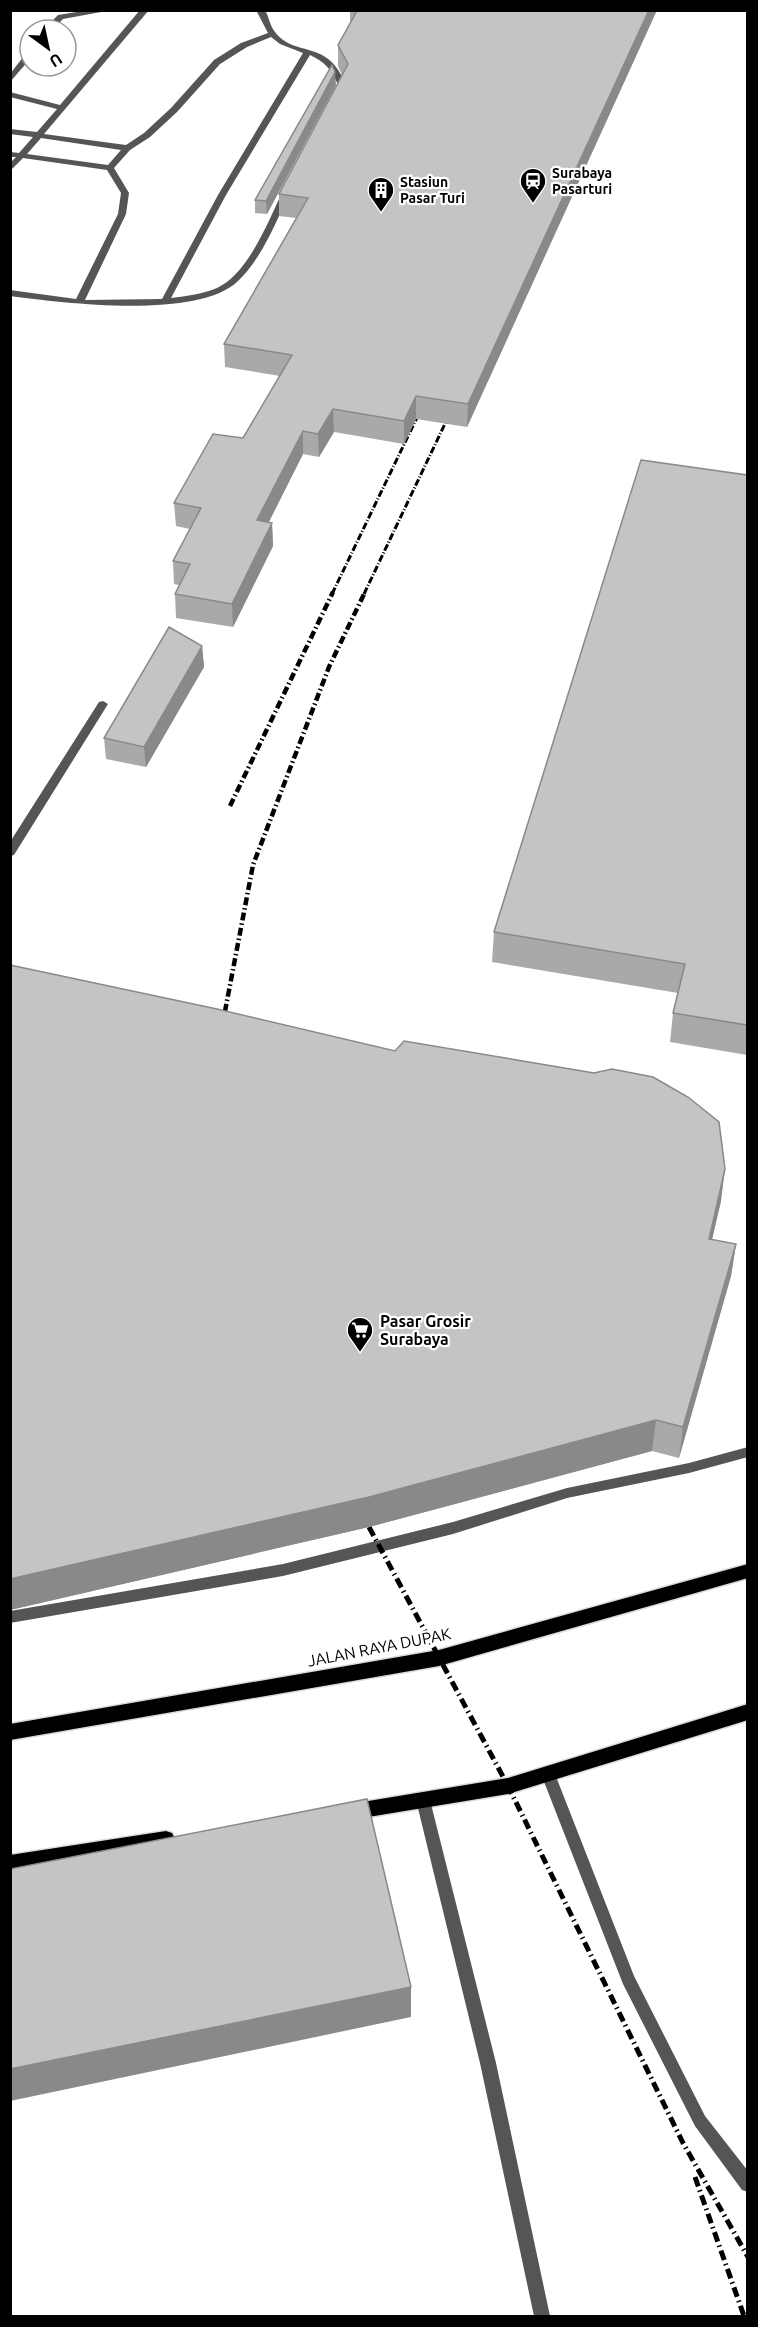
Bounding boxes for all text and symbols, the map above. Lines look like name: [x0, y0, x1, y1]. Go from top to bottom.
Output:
north arrow: [18, 18, 78, 78]
text: U: [47, 50, 66, 71]
place label: Surabaya Pasarturi: [552, 165, 612, 197]
station icon: Surabaya Pasarturi: [518, 166, 548, 204]
place label: Stasiun Pasar Turi: [400, 174, 465, 206]
building icon: Stasiun Pasar Turi: [366, 175, 396, 213]
place label: Pasar Grosir Surabaya: [380, 1312, 471, 1348]
supermarket icon: Pasar Grosir Surabaya: [345, 1315, 375, 1353]
street label: JALAN RAYA DUPAK: [306, 1624, 452, 1670]

